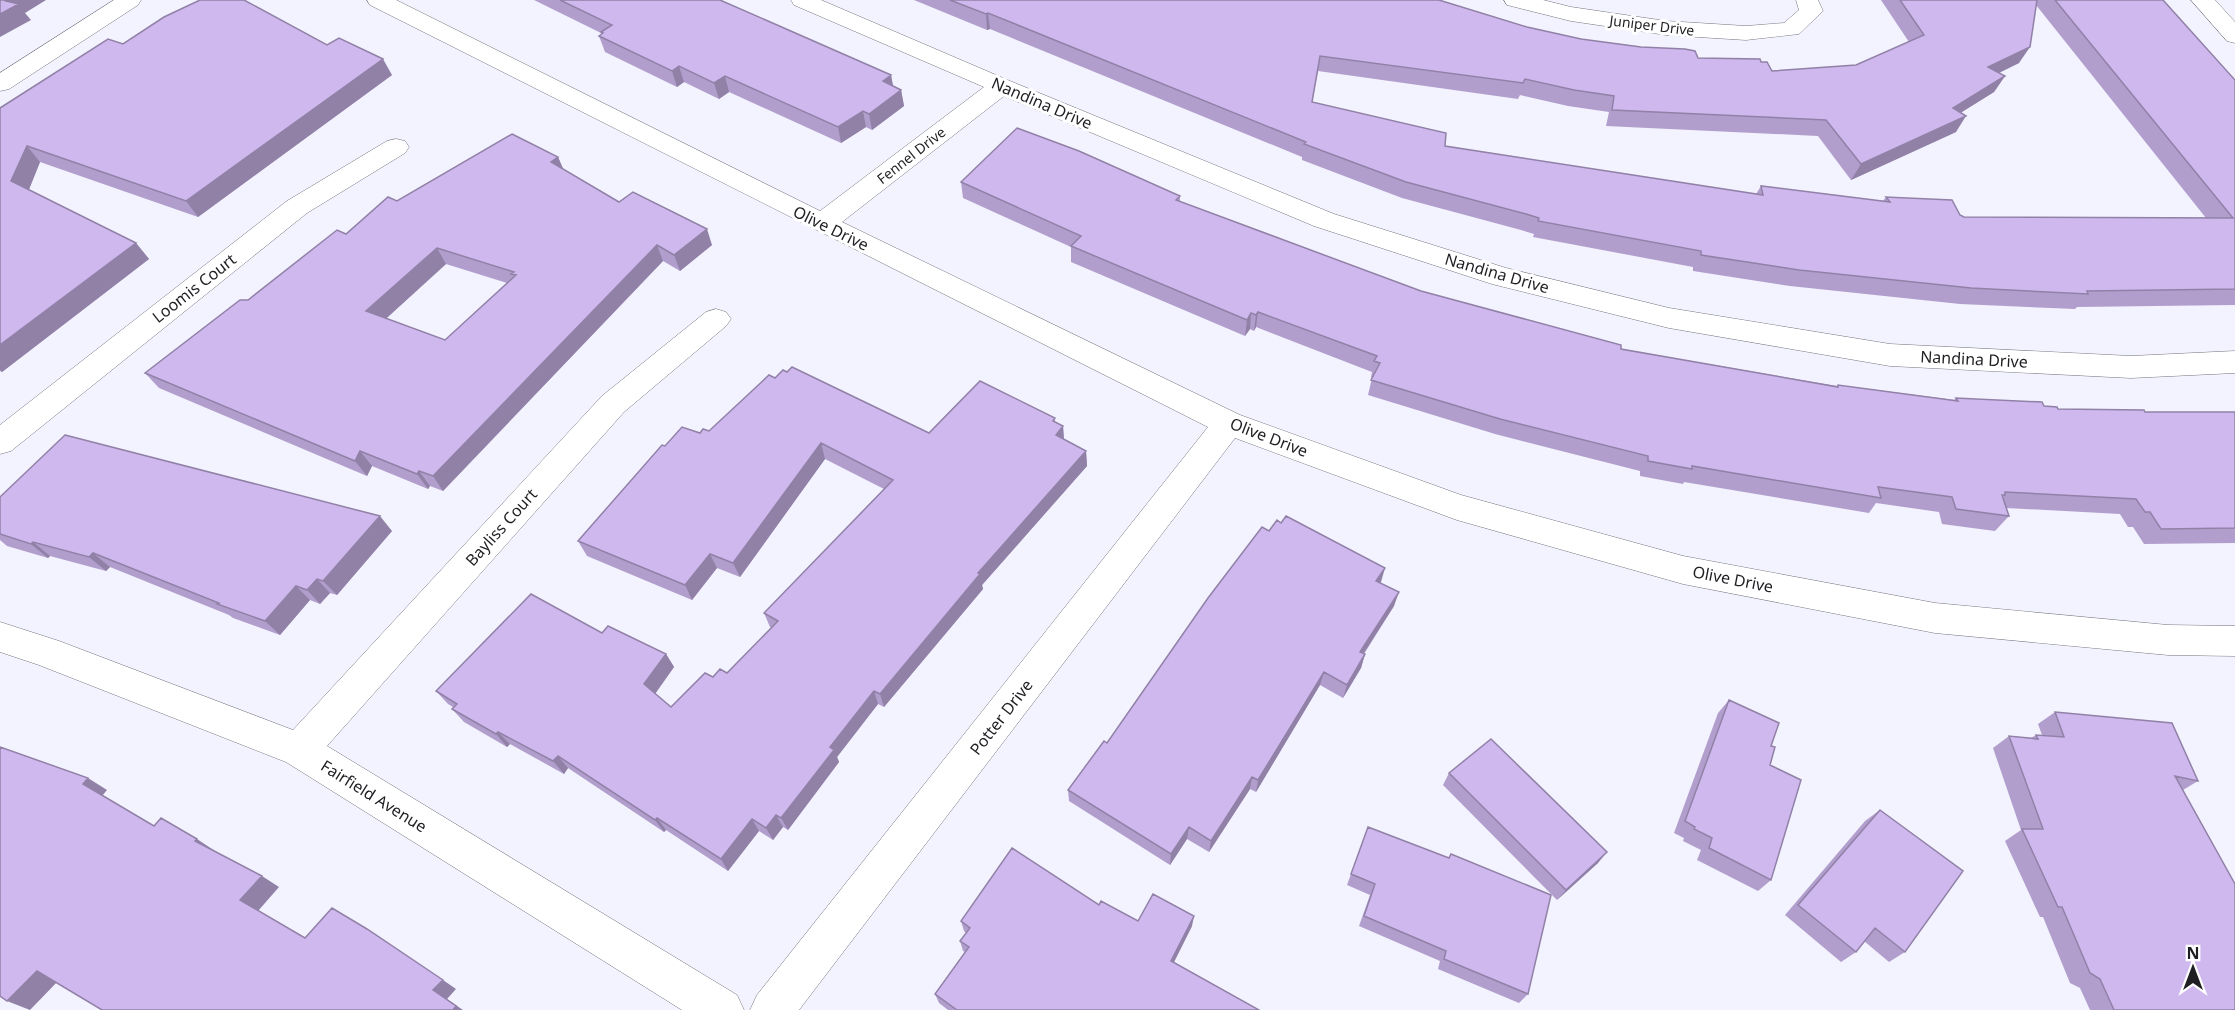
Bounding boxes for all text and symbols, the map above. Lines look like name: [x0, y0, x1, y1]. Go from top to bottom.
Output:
street label: Juniper Drive: [1607, 10, 1696, 40]
street label: Nandina Drive: [988, 72, 1096, 134]
street label: Fennel Drive: [873, 122, 949, 188]
street label: Olive Drive: [789, 200, 873, 256]
street label: Loomis Court: [148, 248, 241, 328]
street label: Nandina Drive: [1442, 248, 1552, 298]
street label: Nandina Drive: [1920, 345, 2028, 373]
street label: Olive Drive: [1227, 412, 1311, 462]
street label: Bayliss Court: [460, 483, 542, 571]
street label: Olive Drive: [1691, 560, 1775, 598]
street label: Potter Drive: [965, 675, 1037, 759]
street label: Fairfield Avenue: [317, 755, 431, 837]
north arrow: [2163, 938, 2223, 998]
text: N: [2186, 942, 2200, 964]

